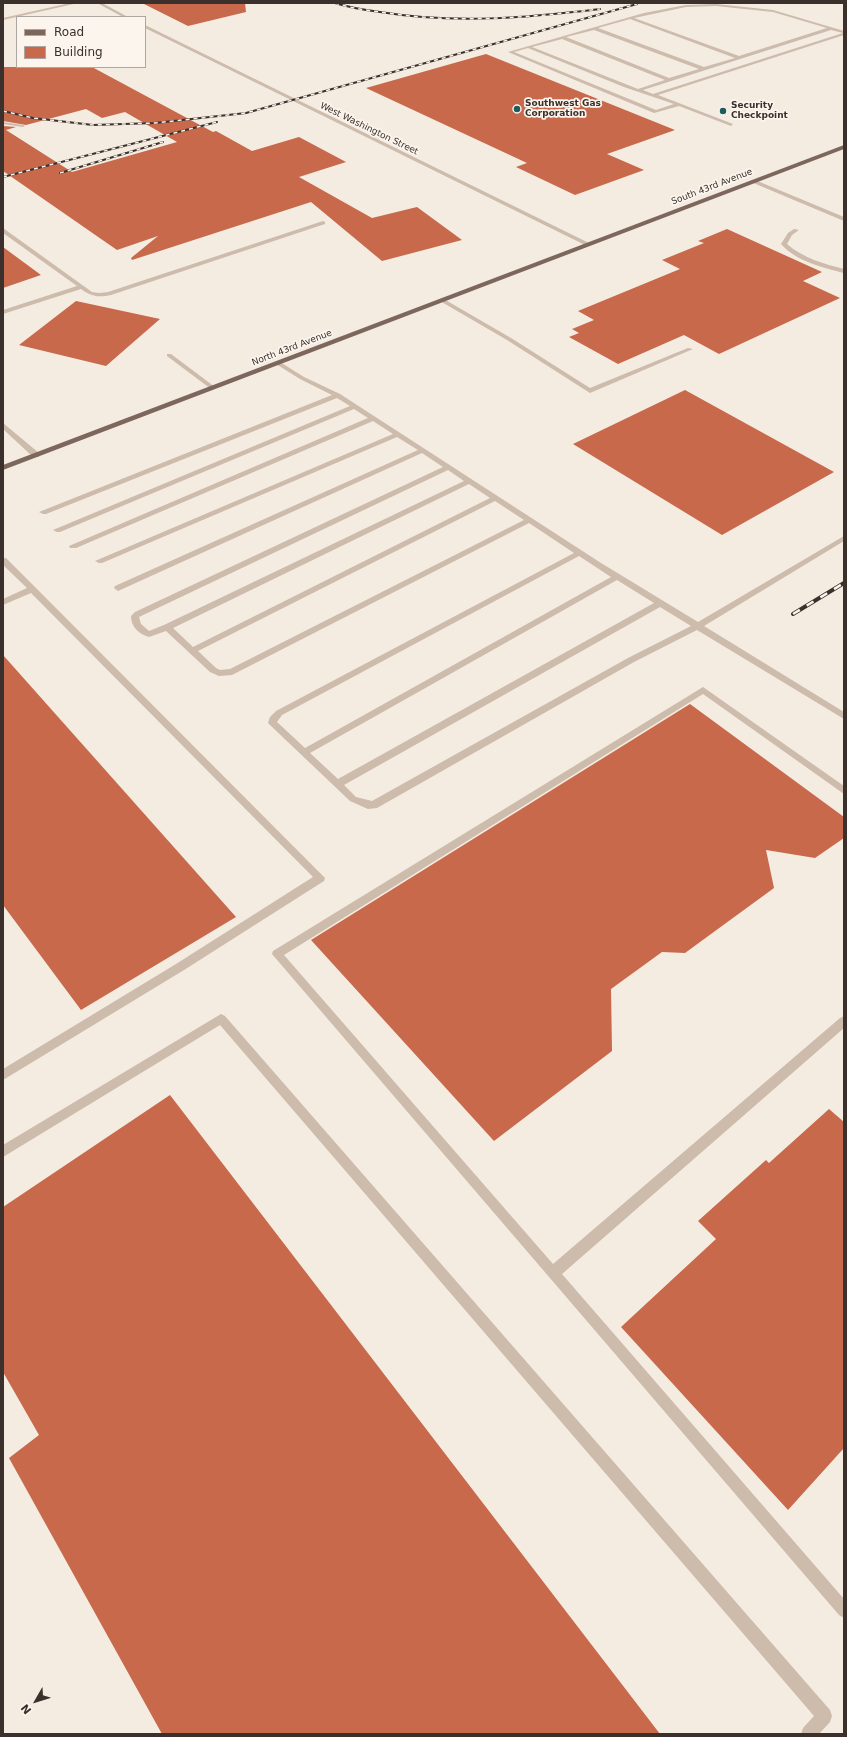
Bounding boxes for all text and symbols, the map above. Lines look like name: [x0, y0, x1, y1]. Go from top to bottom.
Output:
legend: [16, 16, 146, 68]
text: Road: [54, 25, 84, 39]
text: Building: [54, 45, 103, 59]
place label: Southwest Gas Corporation: [525, 99, 601, 120]
street label: West Washington Street: [318, 100, 420, 158]
place label: Security Checkpoint: [731, 101, 788, 122]
marker: Southwest Gas Corporation: [512, 104, 522, 114]
marker: Security Checkpoint: [718, 106, 728, 116]
street label: South 43rd Avenue: [670, 167, 754, 207]
street label: North 43rd Avenue: [250, 328, 334, 368]
north arrow: [16, 1681, 56, 1721]
text: N: [18, 1701, 34, 1717]

